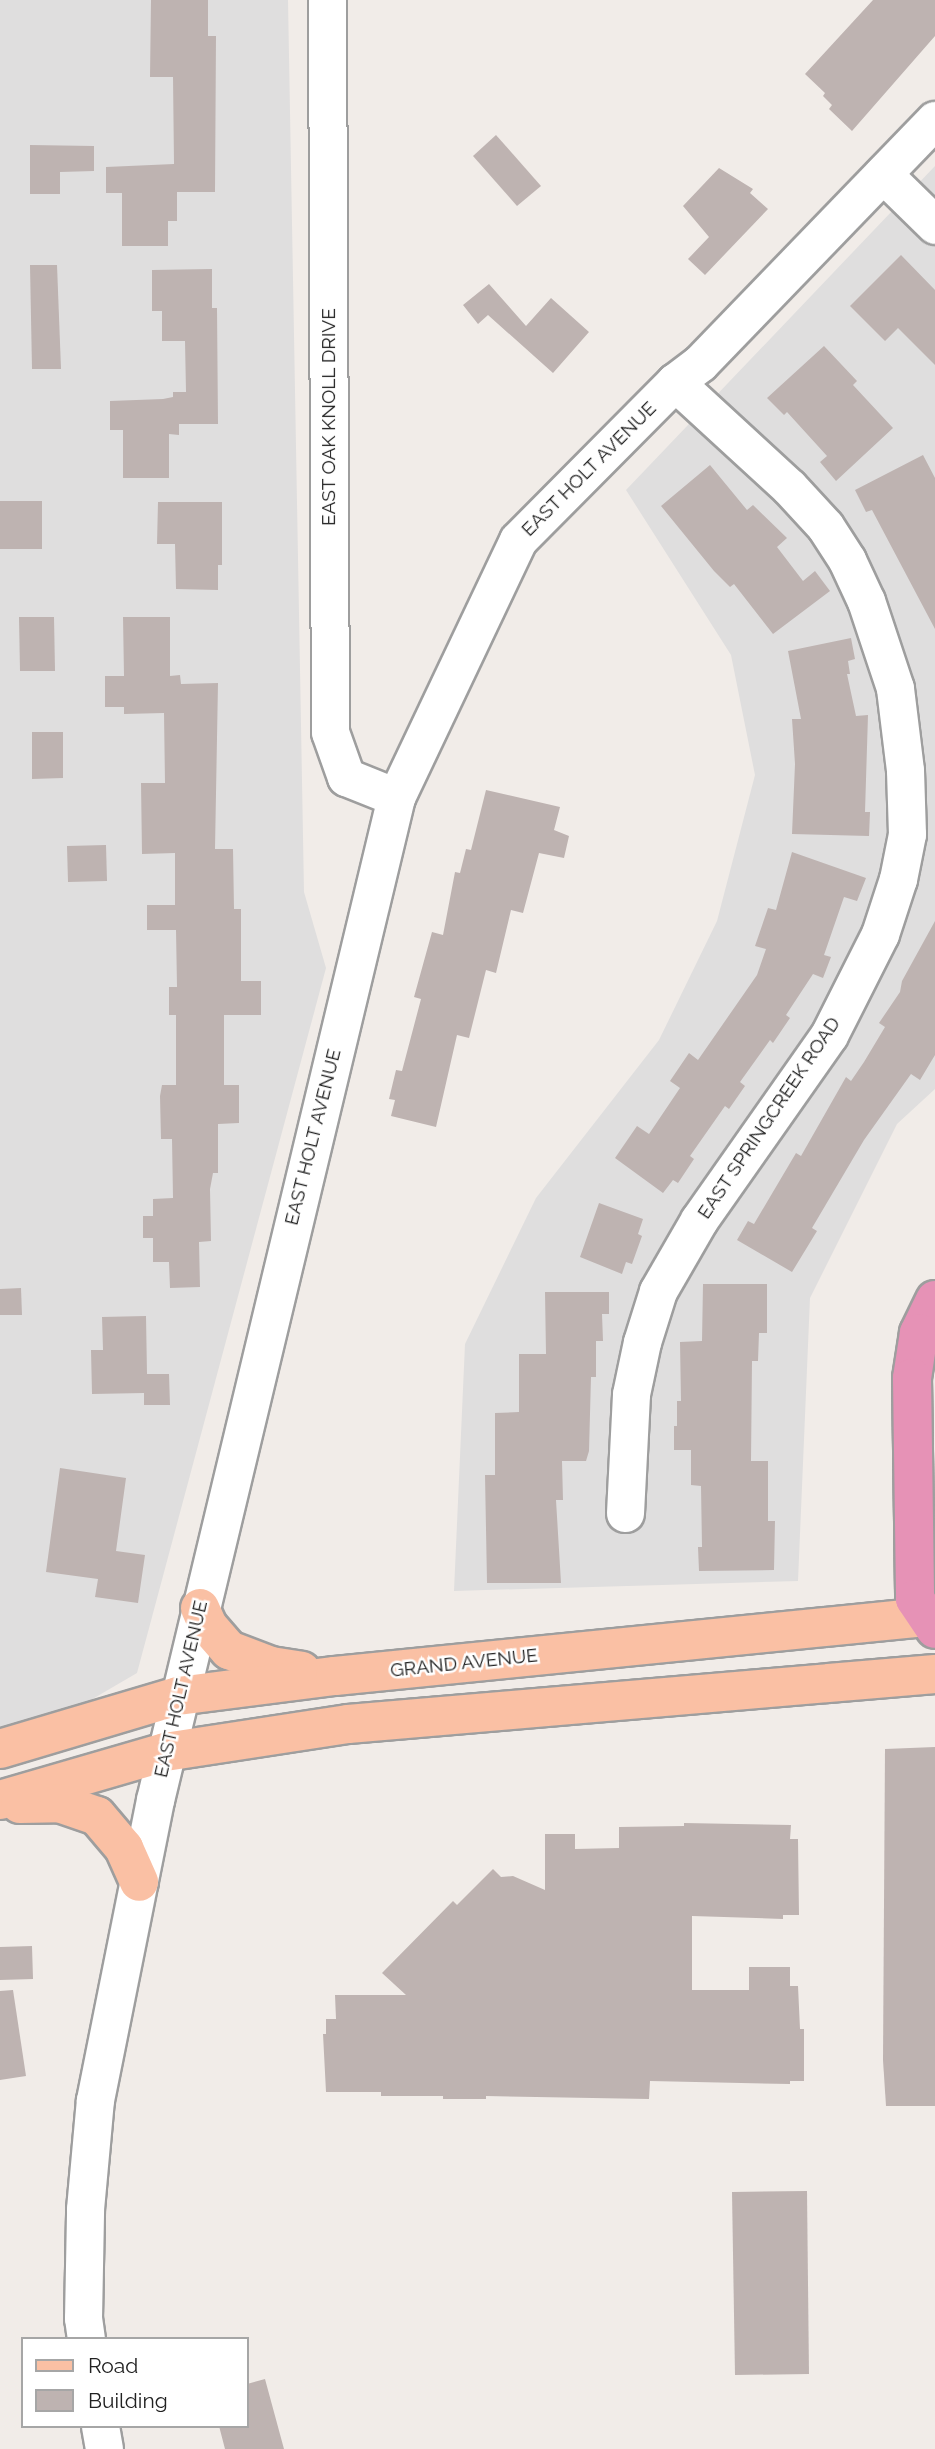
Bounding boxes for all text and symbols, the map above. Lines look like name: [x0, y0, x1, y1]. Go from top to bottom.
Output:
street label: EAST OAK KNOLL DRIVE: [318, 307, 340, 527]
street label: EAST HOLT AVENUE: [516, 396, 662, 542]
street label: EAST SPRINGCREEK ROAD: [693, 1012, 845, 1224]
street label: EAST HOLT AVENUE: [280, 1046, 346, 1228]
street label: EAST HOLT AVENUE: [149, 1597, 213, 1781]
street label: GRAND AVENUE: [389, 1644, 539, 1682]
legend: [21, 2337, 248, 2428]
text: Road: [88, 2353, 138, 2378]
text: Building: [88, 2388, 168, 2413]

